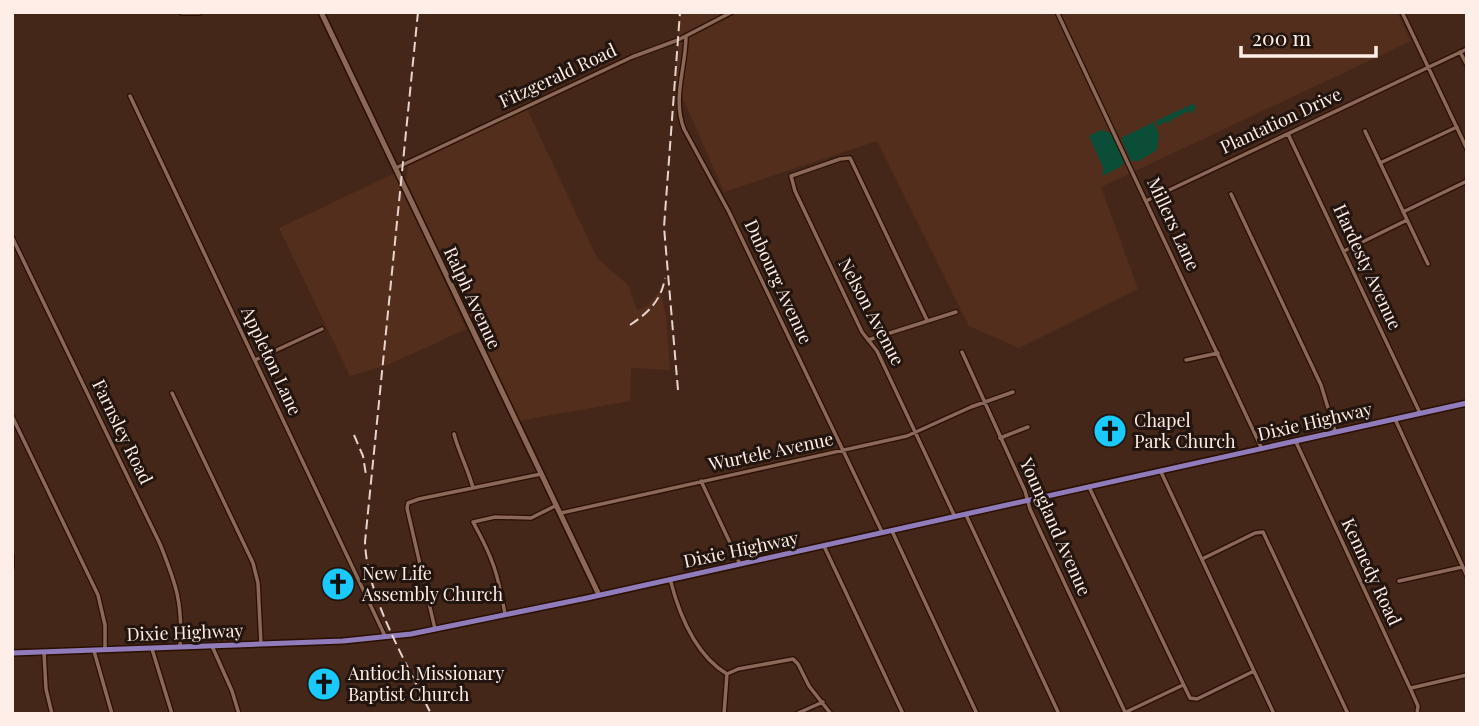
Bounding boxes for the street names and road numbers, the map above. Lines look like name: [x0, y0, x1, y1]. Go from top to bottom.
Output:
street label: Fitzgerald Road: [495, 37, 621, 113]
street label: Plantation Drive: [1216, 81, 1345, 159]
street label: Millers Lane: [1142, 173, 1206, 274]
street label: Hardesty Avenue: [1328, 200, 1408, 333]
street label: Dubourg Avenue: [740, 215, 818, 348]
street label: Ralph Avenue: [439, 243, 507, 353]
street label: Nelson Avenue: [833, 254, 910, 370]
street label: Appleton Lane: [236, 301, 308, 419]
street label: Farnsley Road: [87, 375, 159, 488]
street label: Dixie Highway: [1255, 396, 1374, 446]
street label: Wurtele Avenue: [705, 426, 835, 476]
street label: Youngland Avenue: [1014, 453, 1097, 599]
street label: Kennedy Road: [1337, 514, 1408, 630]
street label: Dixie Highway: [681, 525, 801, 573]
street label: Dixie Highway: [126, 618, 244, 646]

